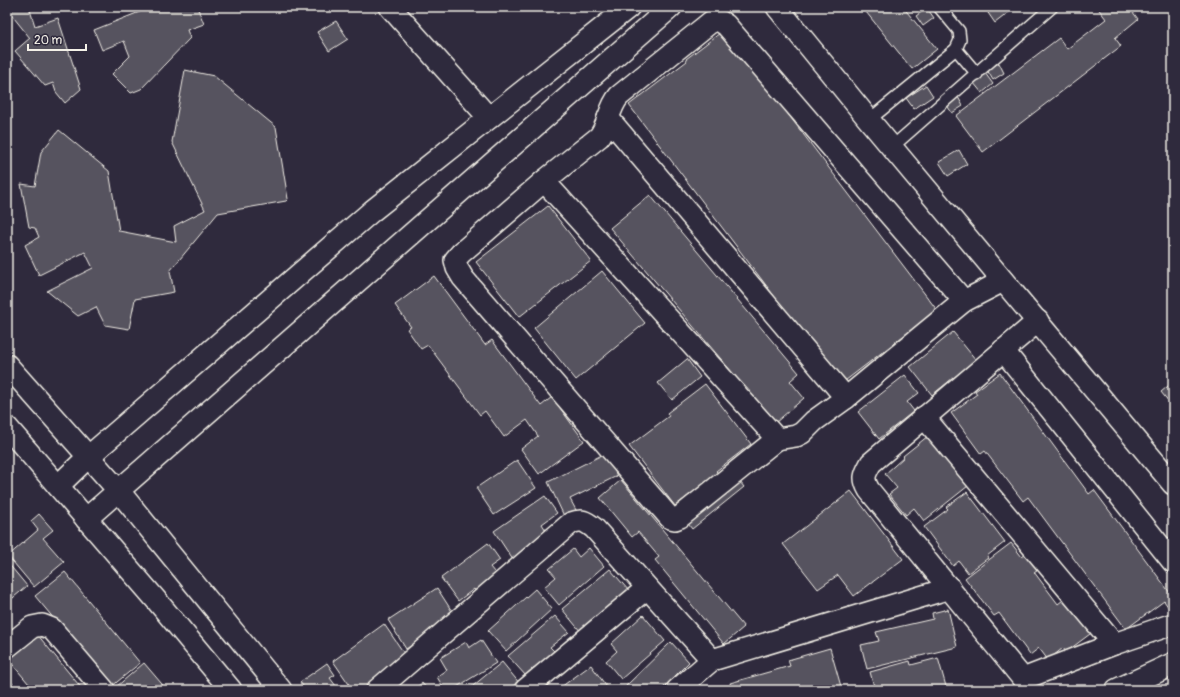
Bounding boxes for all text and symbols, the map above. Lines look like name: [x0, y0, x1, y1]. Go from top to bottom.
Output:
scale bar: [28, 26, 86, 52]
text: 20 m: [34, 33, 63, 48]

